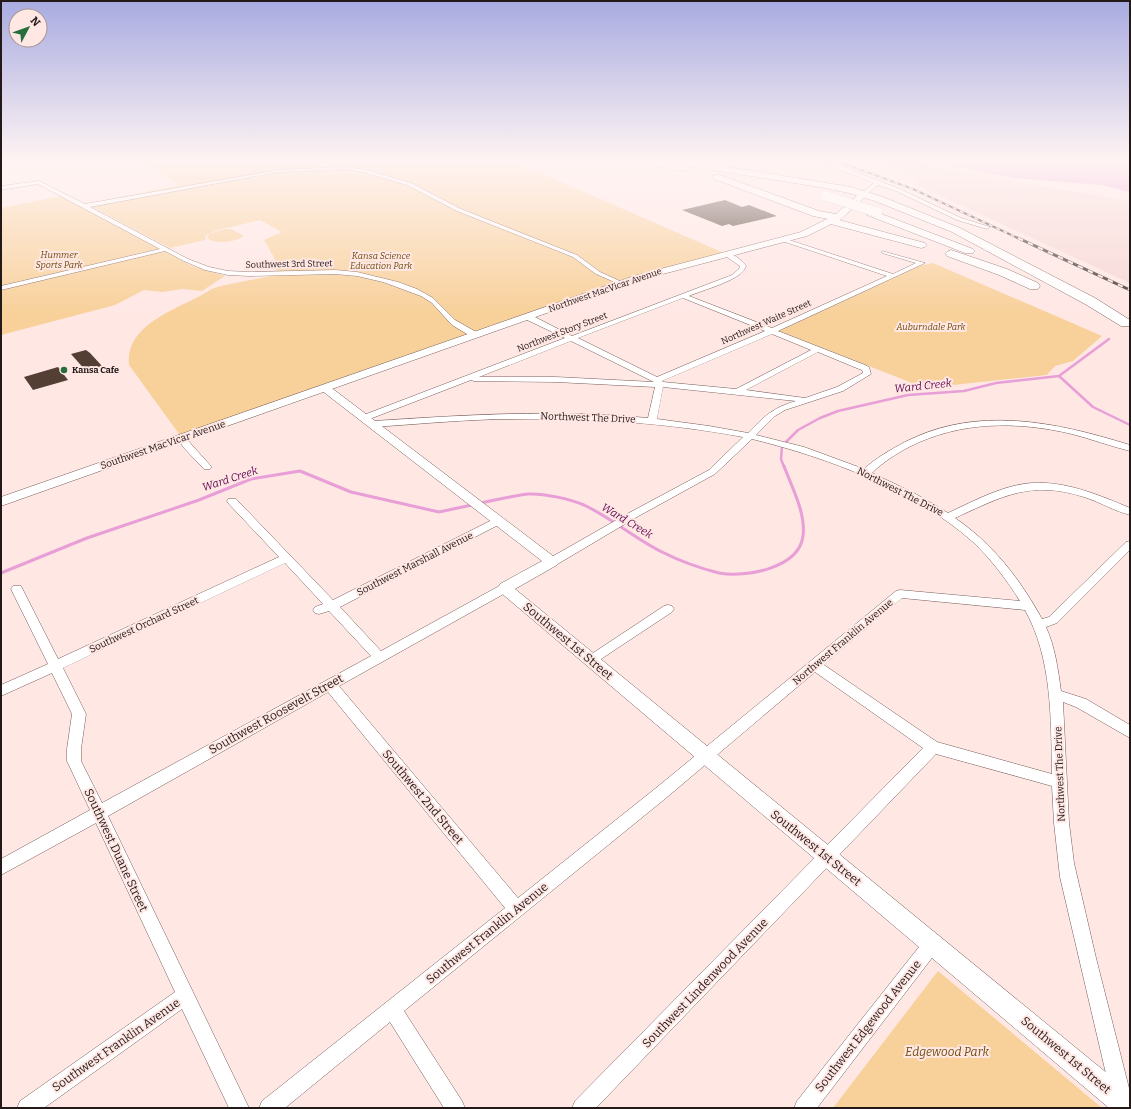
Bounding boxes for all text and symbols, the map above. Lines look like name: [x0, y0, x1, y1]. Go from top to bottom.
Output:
north arrow: [8, 8, 48, 48]
text: N: [27, 14, 43, 30]
park label: Hummer Sports Park: [36, 250, 83, 270]
park label: Kansa Science Education Park: [350, 251, 412, 271]
street label: Southwest 3rd Street: [245, 258, 333, 270]
street label: Northwest MacVicar Avenue: [547, 266, 663, 314]
street label: Northwest Waite Street: [720, 297, 813, 346]
street label: Northwest Story Street: [516, 310, 609, 354]
park label: Auburndale Park: [896, 322, 966, 332]
marker: Kansa Cafe: [59, 365, 69, 375]
place label: Kansa Cafe: [72, 365, 119, 375]
water label: Ward Creek: [894, 376, 953, 395]
street label: Northwest The Drive: [540, 410, 636, 426]
street label: Southwest MacVicar Avenue: [99, 418, 227, 472]
water label: Ward Creek: [201, 464, 260, 494]
street label: Northwest The Drive: [855, 465, 945, 519]
water label: Ward Creek: [599, 501, 656, 542]
street label: Southwest Marshall Avenue: [355, 529, 475, 599]
street label: Southwest Orchard Street: [87, 594, 201, 656]
street label: Northwest Franklin Avenue: [790, 596, 896, 688]
street label: Southwest 1st Street: [520, 600, 616, 683]
street label: Southwest Roosevelt Street: [206, 671, 346, 757]
street label: Northwest The Drive: [1052, 726, 1068, 822]
street label: Southwest 2nd Street: [379, 747, 467, 847]
street label: Southwest Duane Street: [81, 786, 151, 914]
street label: Southwest 1st Street: [768, 807, 865, 889]
street label: Southwest Franklin Avenue: [423, 880, 551, 986]
street label: Southwest Lindenwood Avenue: [639, 915, 771, 1051]
street label: Southwest Edgewood Avenue: [812, 957, 924, 1095]
street label: Southwest Franklin Avenue: [49, 995, 183, 1095]
street label: Southwest 1st Street: [1018, 1014, 1114, 1097]
park label: Edgewood Park: [905, 1045, 989, 1059]

